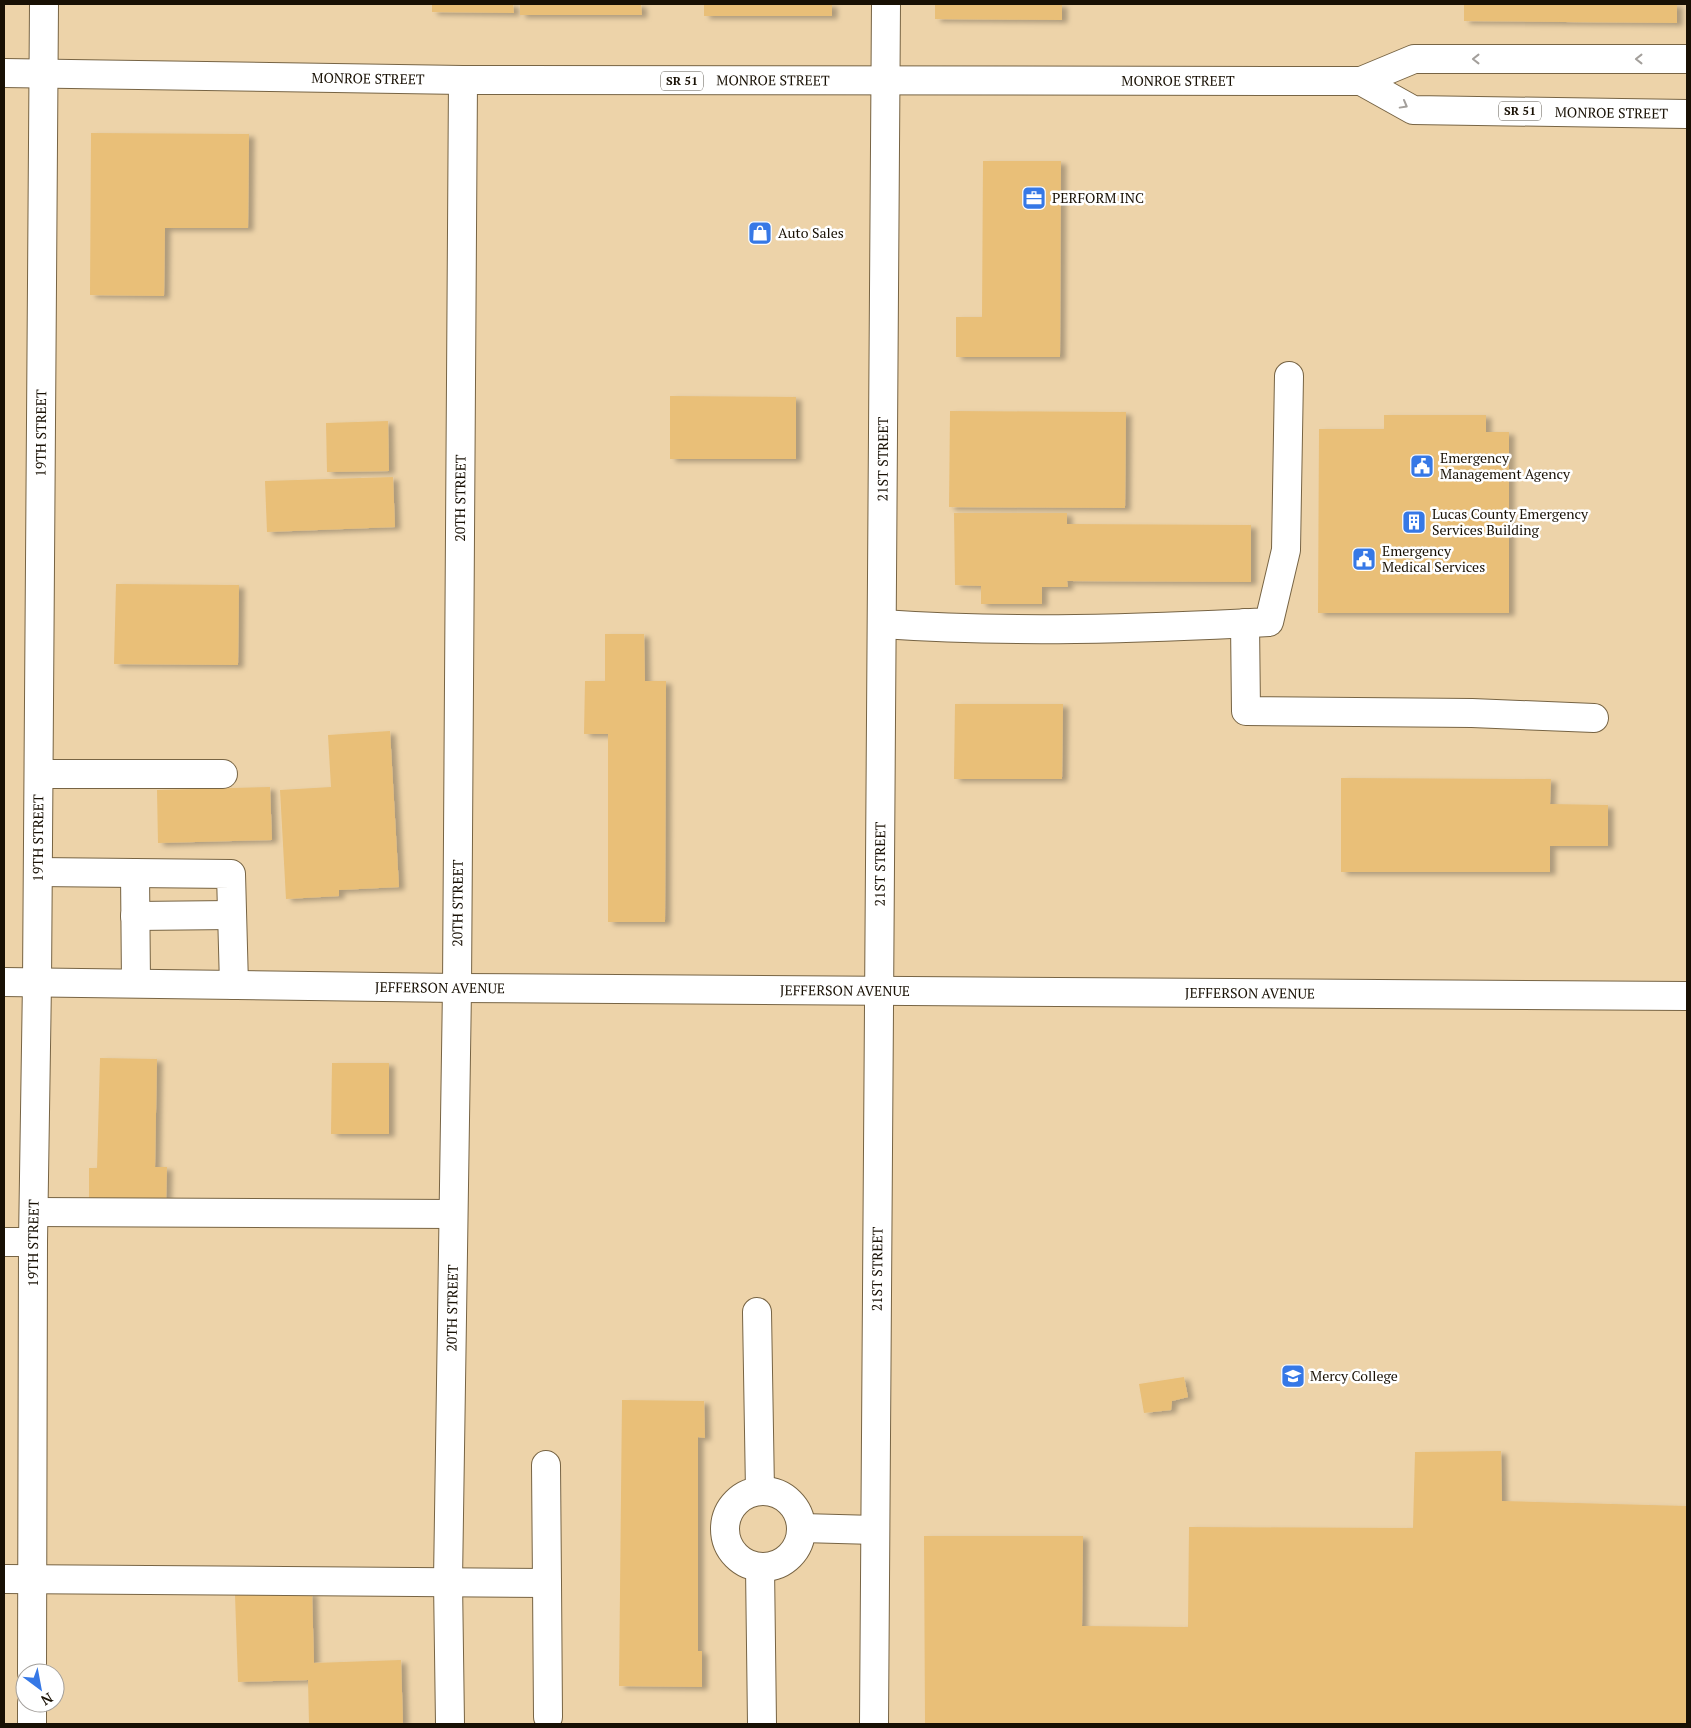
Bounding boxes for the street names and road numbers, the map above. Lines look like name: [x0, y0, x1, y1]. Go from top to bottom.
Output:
street label: MONROE STREET: [311, 68, 425, 88]
street label: MONROE STREET: [716, 70, 830, 89]
street label: MONROE STREET: [1121, 71, 1235, 90]
road number: SR 51: [661, 72, 703, 90]
road number: SR 51: [1499, 102, 1541, 120]
street label: MONROE STREET: [1555, 102, 1669, 123]
street label: 19TH STREET: [31, 389, 50, 477]
street label: 21ST STREET: [873, 416, 892, 501]
street label: 20TH STREET: [450, 454, 470, 542]
street label: 19TH STREET: [28, 794, 47, 882]
street label: 21ST STREET: [870, 821, 889, 906]
street label: 20TH STREET: [447, 859, 467, 947]
street label: JEFFERSON AVENUE: [375, 977, 505, 997]
street label: JEFFERSON AVENUE: [780, 980, 910, 1000]
street label: JEFFERSON AVENUE: [1185, 983, 1315, 1003]
street label: 19TH STREET: [23, 1199, 43, 1287]
street label: 21ST STREET: [867, 1226, 886, 1311]
street label: 20TH STREET: [441, 1264, 462, 1352]

